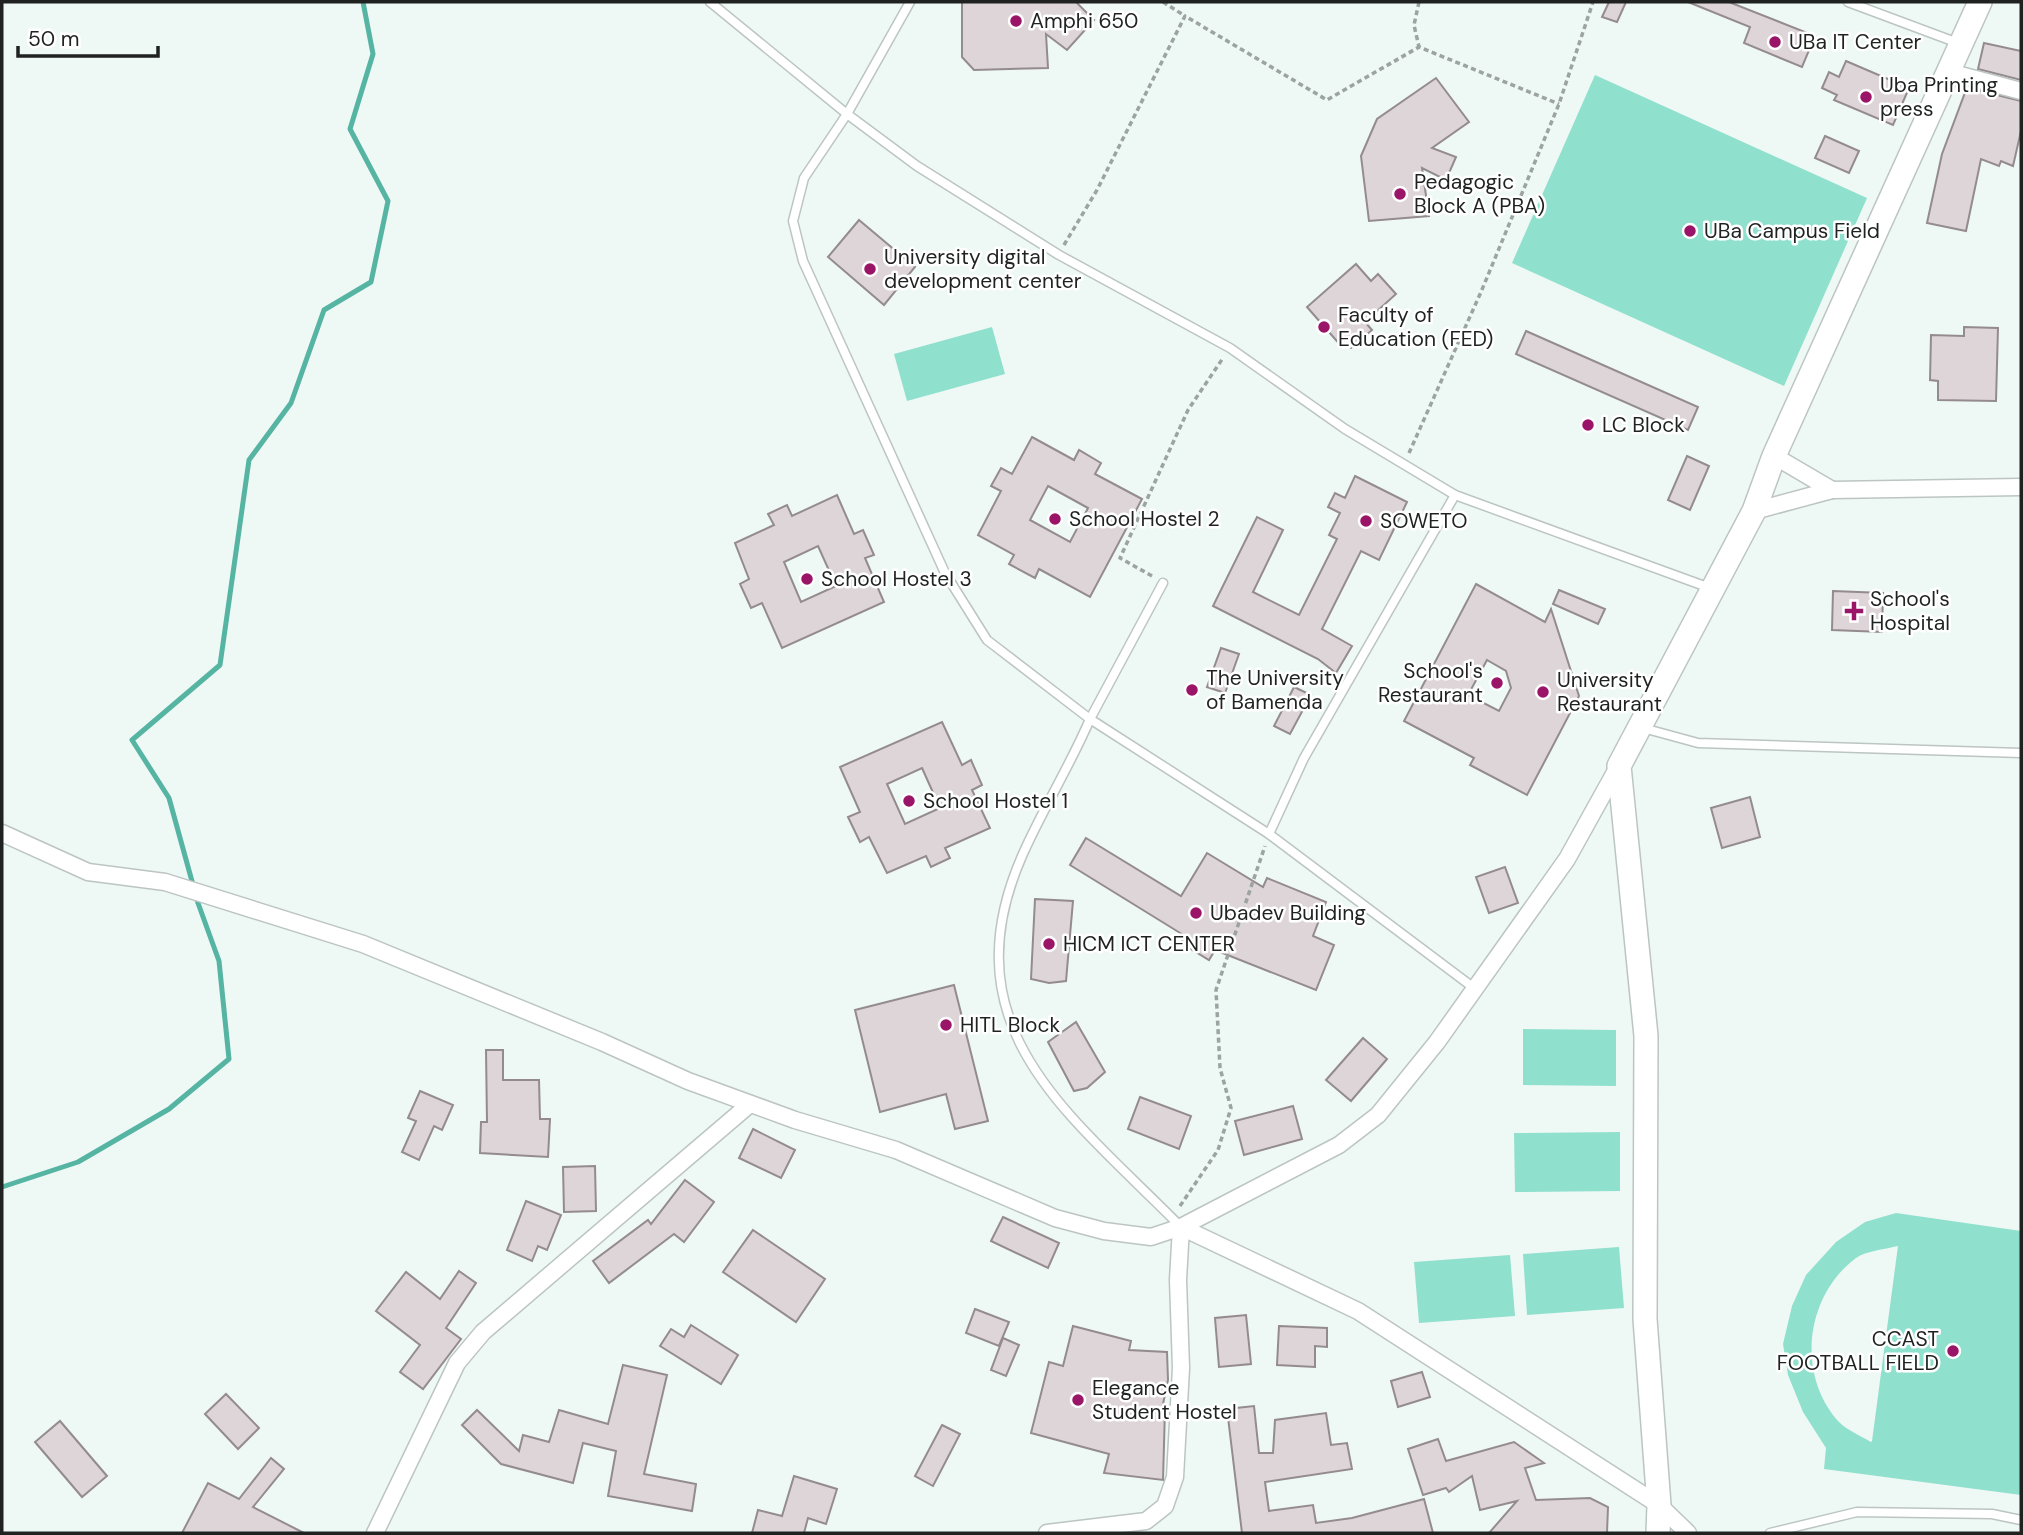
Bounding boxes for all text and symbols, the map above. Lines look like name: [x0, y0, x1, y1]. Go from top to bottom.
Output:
place label: Amphi 650: [1030, 7, 1138, 35]
marker: Amphi 650: [1008, 13, 1024, 29]
scale bar: [18, 14, 158, 58]
text: 50 m: [28, 25, 79, 53]
place label: UBa IT Center: [1789, 28, 1922, 56]
marker: UBa IT Center: [1767, 34, 1783, 50]
place label: Uba Printing press: [1880, 71, 1998, 123]
marker: Uba Printing press: [1858, 89, 1874, 105]
place label: Pedagogic Block A (PBA): [1414, 168, 1545, 220]
marker: Pedagogic Block A (PBA): [1392, 186, 1408, 202]
place label: UBa Campus Field: [1704, 217, 1880, 245]
marker: UBa Campus Field: [1682, 223, 1698, 239]
place label: University digital development center: [884, 243, 1082, 295]
marker: University digital development center: [862, 261, 878, 277]
place label: Faculty of Education (FED): [1338, 301, 1493, 353]
marker: Faculty of Education (FED): [1316, 319, 1332, 335]
place label: LC Block: [1602, 411, 1685, 439]
marker: LC Block: [1580, 417, 1596, 433]
place label: School Hostel 2: [1069, 505, 1220, 533]
place label: SOWETO: [1380, 507, 1467, 535]
marker: School Hostel 2: [1047, 511, 1063, 527]
marker: SOWETO: [1358, 513, 1374, 529]
place label: School Hostel 3: [821, 565, 972, 593]
marker: School Hostel 3: [799, 571, 815, 587]
place label: School's Hospital: [1870, 585, 1950, 637]
marker: School's Hospital: [1844, 601, 1864, 621]
place label: School's Restaurant: [1378, 657, 1483, 709]
place label: The University of Bamenda: [1206, 664, 1344, 716]
place label: University Restaurant: [1557, 666, 1662, 718]
marker: School's Restaurant: [1489, 675, 1505, 691]
marker: The University of Bamenda: [1184, 682, 1200, 698]
marker: University Restaurant: [1535, 684, 1551, 700]
place label: School Hostel 1: [923, 787, 1068, 815]
marker: School Hostel 1: [901, 793, 917, 809]
place label: Ubadev Building: [1210, 899, 1366, 927]
marker: Ubadev Building: [1188, 905, 1204, 921]
place label: HICM ICT CENTER: [1063, 930, 1235, 958]
marker: HICM ICT CENTER: [1041, 936, 1057, 952]
place label: HITL Block: [960, 1011, 1060, 1039]
marker: HITL Block: [938, 1017, 954, 1033]
place label: CCAST FOOTBALL FIELD: [1777, 1325, 1939, 1377]
marker: CCAST FOOTBALL FIELD: [1945, 1343, 1961, 1359]
place label: Elegance Student Hostel: [1092, 1374, 1237, 1426]
marker: Elegance Student Hostel: [1070, 1392, 1086, 1408]

